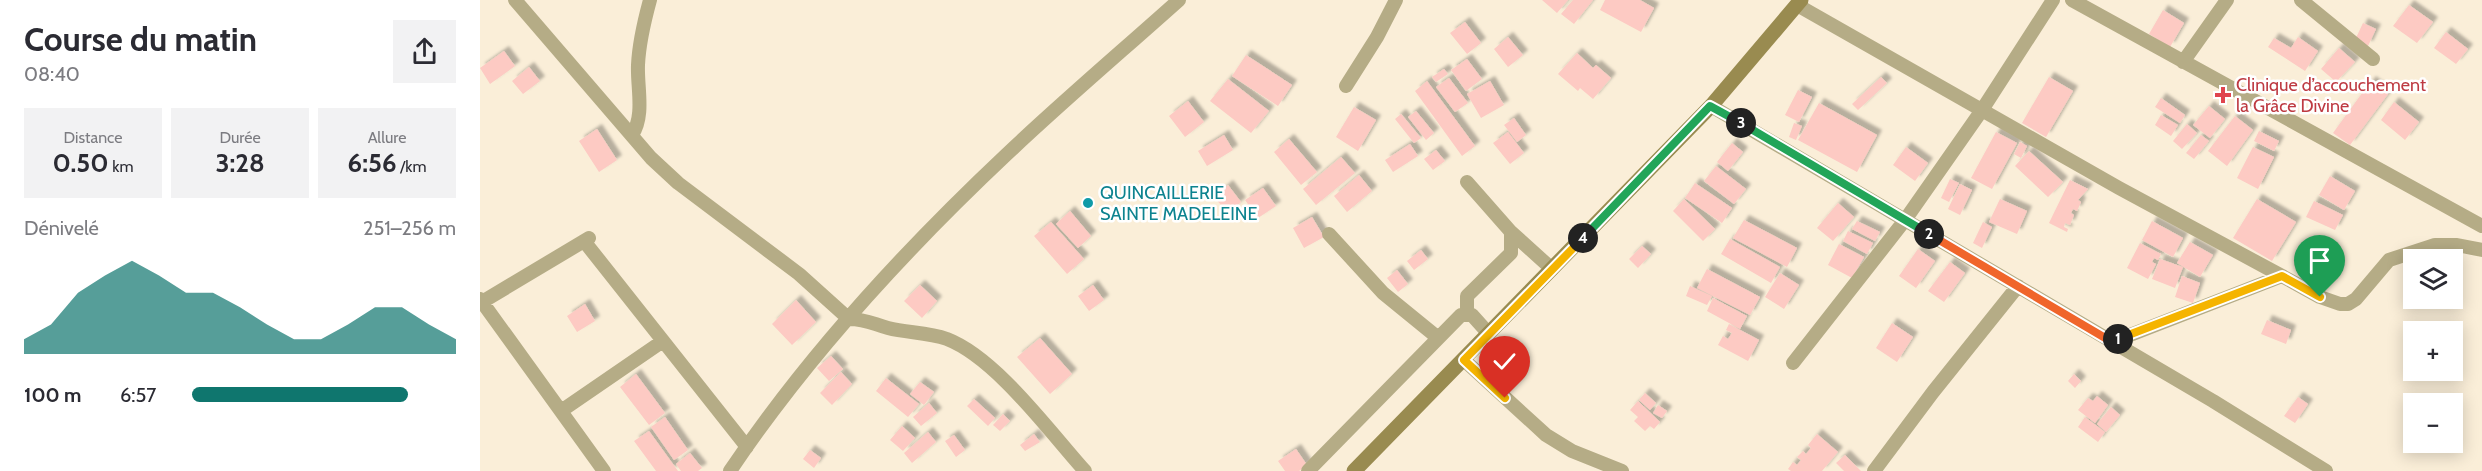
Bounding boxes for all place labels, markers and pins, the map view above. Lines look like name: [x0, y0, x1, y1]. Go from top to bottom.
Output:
place label: Clinique d’accouchement la Grâce Divine: [2236, 74, 2426, 117]
marker: Clinique d’accouchement la Grâce Divine: [2214, 86, 2232, 104]
pin: 3: [1726, 108, 1756, 138]
place label: QUINCAILLERIE SAINTE MADELEINE: [1100, 182, 1257, 225]
marker: QUINCAILLERIE SAINTE MADELEINE: [1081, 196, 1095, 210]
pin: 2: [1914, 219, 1944, 249]
pin: 4: [1568, 223, 1598, 253]
pin: [2294, 235, 2345, 297]
pin: 1: [2103, 324, 2133, 354]
pin: [1479, 336, 1530, 398]

